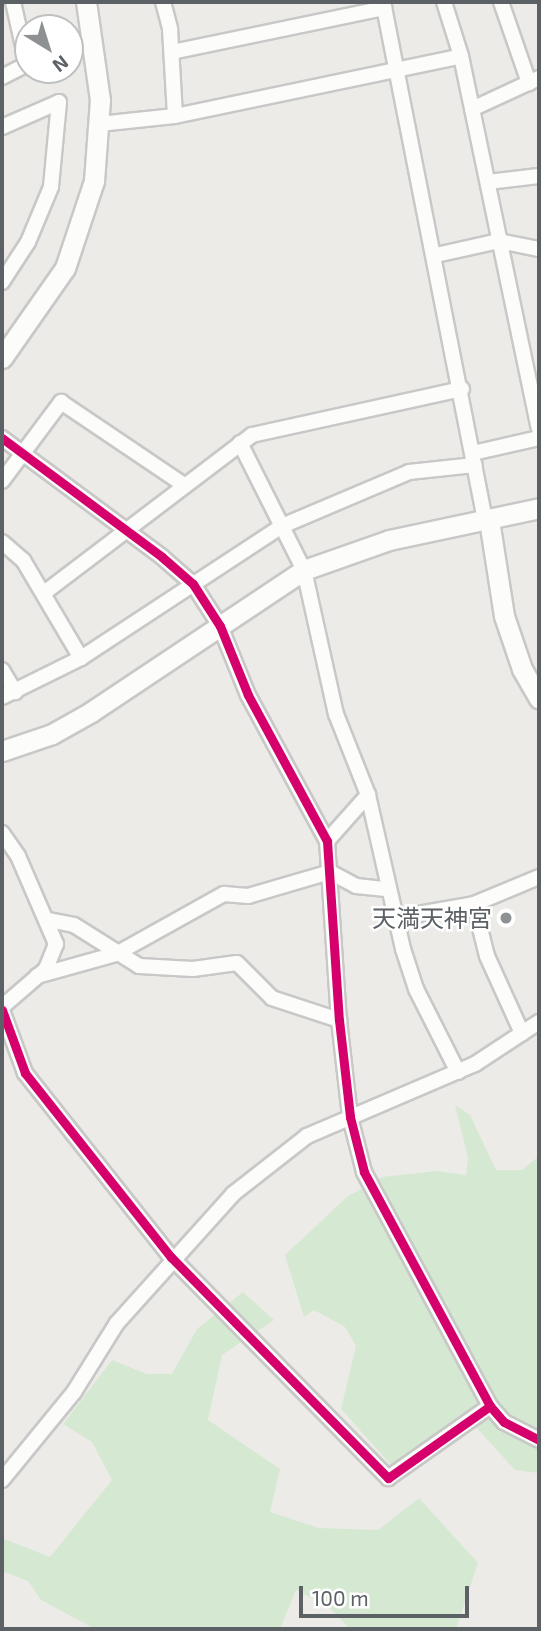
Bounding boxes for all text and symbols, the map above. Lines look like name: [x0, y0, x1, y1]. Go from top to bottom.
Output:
north arrow: [14, 14, 84, 84]
text: N: [49, 51, 73, 78]
place label: 天満天神宮: [372, 904, 492, 932]
marker: 天満天神宮: [498, 910, 514, 926]
scale bar: [303, 1572, 473, 1616]
text: 100 m: [312, 1585, 369, 1610]

